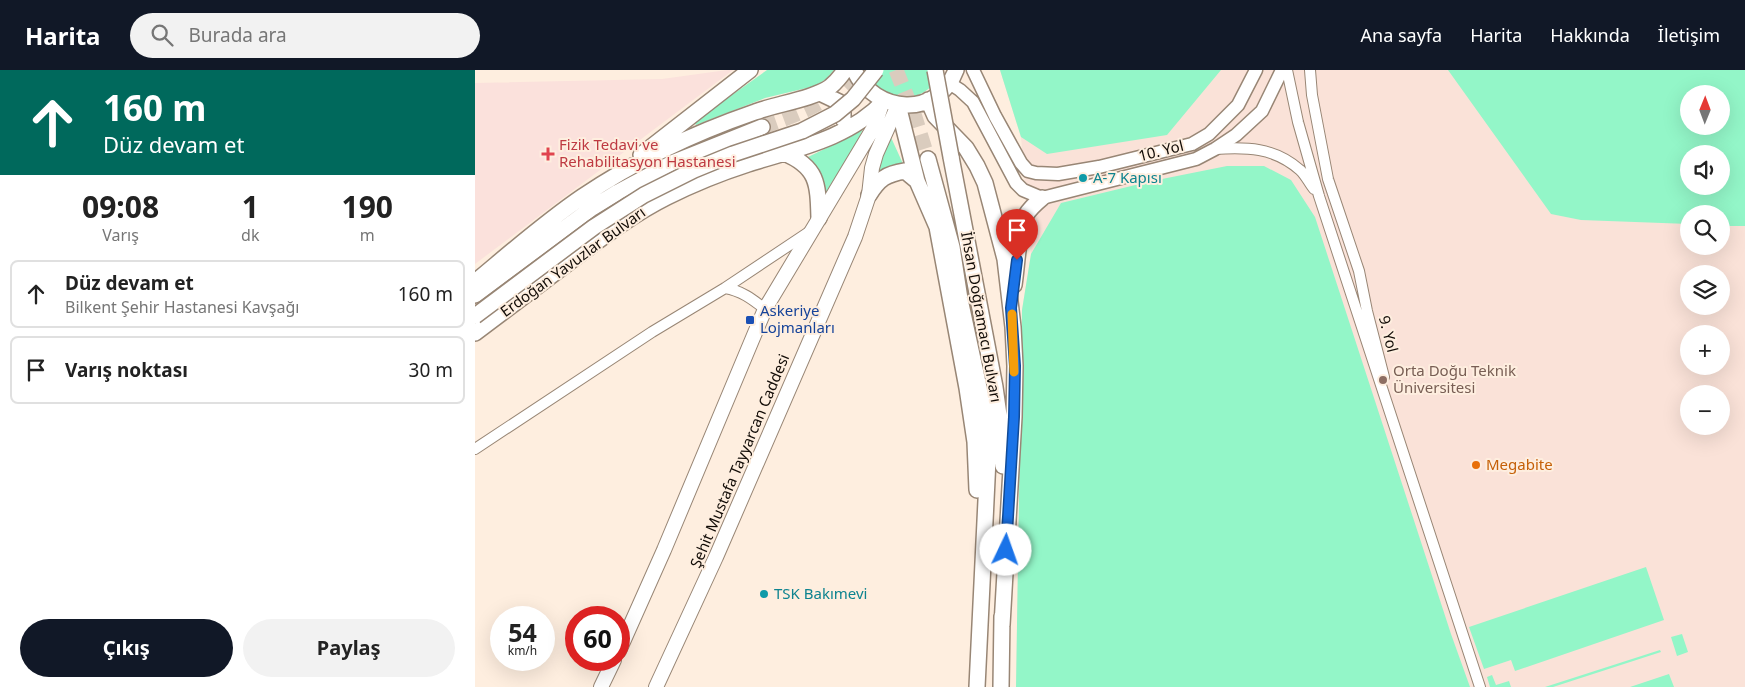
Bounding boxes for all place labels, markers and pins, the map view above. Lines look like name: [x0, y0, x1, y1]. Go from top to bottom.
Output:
place label: Fizik Tedavi ve Rehabilitasyon Hastanesi: [559, 134, 736, 171]
marker: Fizik Tedavi ve Rehabilitasyon Hastanesi: [541, 147, 555, 161]
place label: A-7 Kapısı: [1093, 167, 1162, 187]
marker: A-7 Kapısı: [1077, 172, 1089, 184]
pin: [996, 209, 1038, 260]
place label: Askeriye Lojmanları: [760, 300, 835, 337]
marker: Askeriye Lojmanları: [744, 314, 756, 326]
place label: Orta Doğu Teknik Üniversitesi: [1393, 360, 1516, 397]
marker: Orta Doğu Teknik Üniversitesi: [1377, 374, 1389, 386]
place label: Megabite: [1486, 454, 1553, 474]
marker: Megabite: [1470, 459, 1482, 471]
place label: TSK Bakımevi: [774, 583, 867, 603]
marker: TSK Bakımevi: [758, 588, 770, 600]

